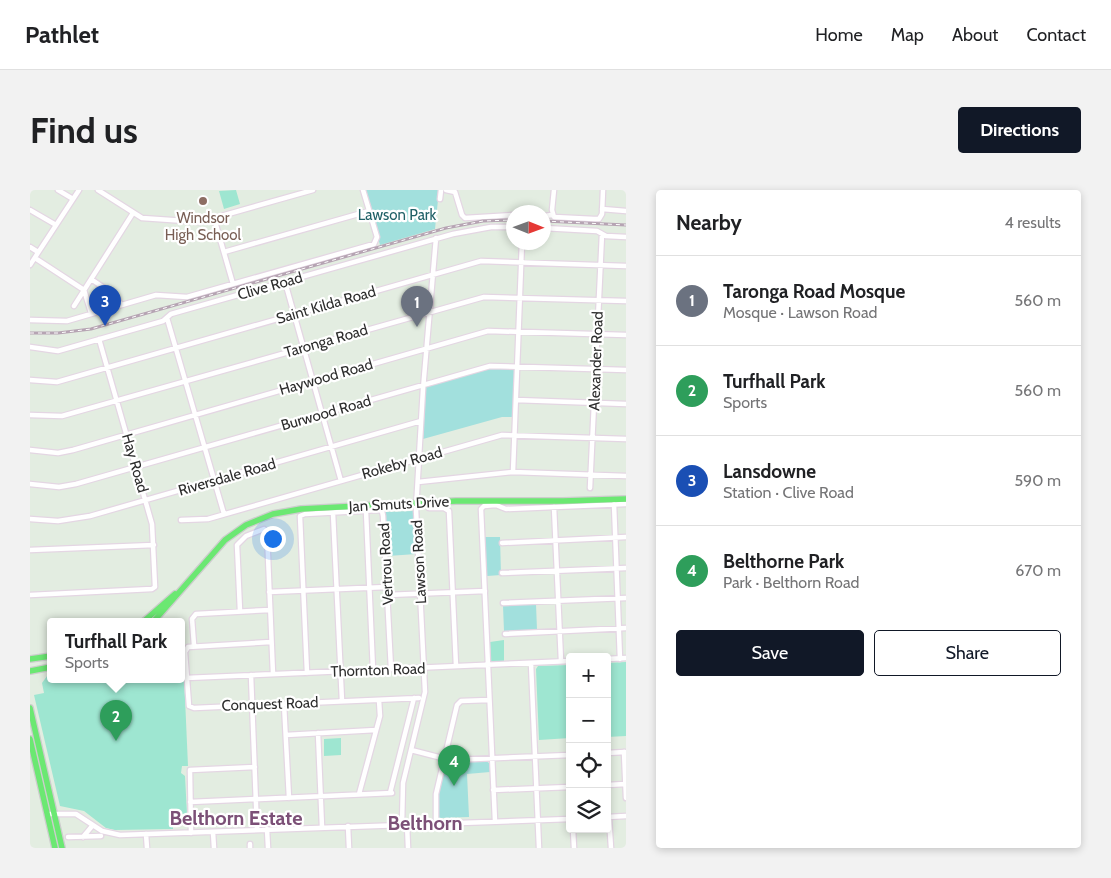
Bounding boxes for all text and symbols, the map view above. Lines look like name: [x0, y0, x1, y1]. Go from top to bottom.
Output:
text: Pathlet: [25, 20, 99, 49]
text: Home: [815, 24, 863, 46]
text: Map: [891, 24, 924, 46]
text: About: [952, 24, 998, 46]
text: Contact: [1026, 24, 1086, 46]
button: Directions: [958, 107, 1081, 153]
text: Find us: [30, 109, 138, 152]
marker: Windsor High School: [197, 195, 209, 207]
north arrow: [506, 205, 551, 250]
park label: Lawson Park: [358, 206, 437, 224]
place label: Windsor High School: [165, 209, 242, 244]
text: Nearby: [676, 210, 742, 235]
text: 4 results: [1004, 213, 1061, 232]
street label: Clive Road: [235, 268, 305, 304]
text: Taronga Road Mosque: [723, 280, 905, 303]
street label: Saint Kilda Road: [274, 282, 378, 328]
pin: 3: [89, 285, 121, 326]
pin: 1: [401, 286, 433, 327]
text: 1: [689, 291, 695, 310]
text: 560 m: [1014, 291, 1061, 310]
text: Mosque · Lawson Road: [723, 303, 877, 322]
street label: Alexander Road: [585, 311, 607, 411]
street label: Taronga Road: [282, 320, 370, 362]
street label: Haywood Road: [277, 355, 375, 399]
text: Turfhall Park: [723, 370, 825, 393]
text: 2: [688, 381, 696, 400]
text: 560 m: [1014, 381, 1061, 400]
street label: Burwood Road: [279, 392, 373, 434]
text: Sports: [723, 393, 767, 412]
street label: Hay Road: [118, 431, 152, 495]
street label: Rokeby Road: [360, 443, 444, 483]
street label: Riversdale Road: [176, 454, 278, 500]
text: Lansdowne: [723, 460, 816, 483]
text: 3: [688, 471, 696, 490]
text: 590 m: [1014, 471, 1061, 490]
text: Station · Clive Road: [723, 483, 854, 502]
street label: Jan Smuts Drive: [347, 492, 450, 516]
street label: Lawson Road: [408, 520, 430, 604]
street label: Vertrou Road: [375, 522, 397, 606]
your location: [260, 526, 286, 552]
text: Belthorne Park: [723, 550, 844, 573]
text: 4: [687, 561, 697, 580]
text: 670 m: [1015, 561, 1061, 580]
text: Park · Belthorn Road: [723, 573, 859, 592]
popup: [47, 618, 185, 683]
text: Turfhall Park: [65, 630, 167, 653]
button: Save: [676, 630, 864, 676]
button: Share: [874, 630, 1061, 676]
text: Sports: [65, 653, 109, 672]
map controls: [566, 653, 611, 833]
button: +: [566, 653, 611, 698]
street label: Thornton Road: [330, 659, 426, 681]
street label: Conquest Road: [221, 693, 319, 715]
button: −: [566, 698, 611, 743]
pin: 2: [100, 700, 132, 741]
button: locate: [566, 743, 611, 788]
pin: 4: [438, 745, 470, 786]
button: layers: [566, 788, 611, 833]
district label: Belthorn Estate: [169, 806, 303, 830]
district label: Belthorn: [388, 811, 462, 835]

